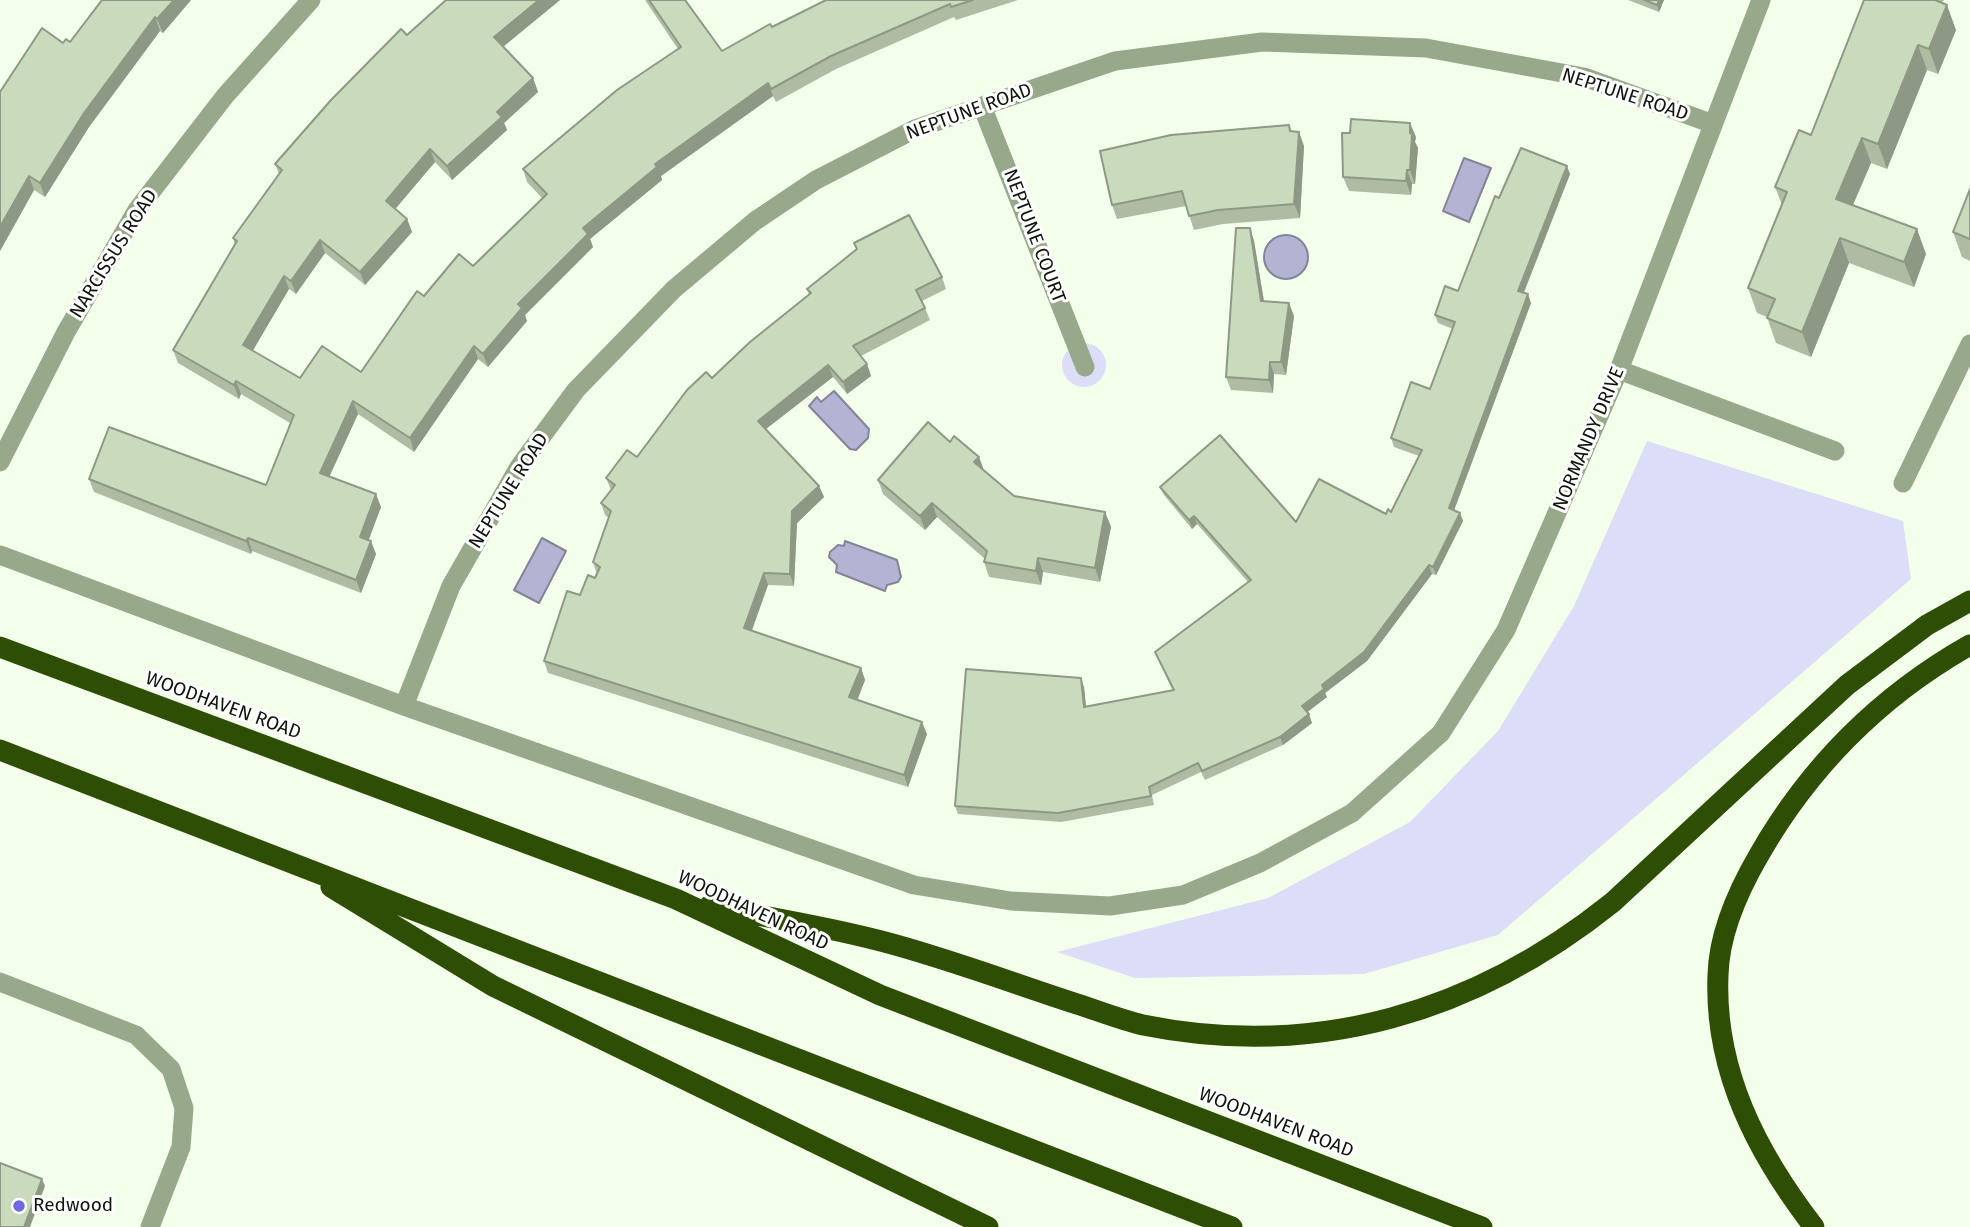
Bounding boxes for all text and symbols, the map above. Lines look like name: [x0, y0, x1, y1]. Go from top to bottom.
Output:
street label: NEPTUNE ROAD: [1559, 64, 1691, 126]
street label: NEPTUNE ROAD: [903, 79, 1035, 145]
street label: NEPTUNE COURT: [998, 166, 1070, 306]
street label: NARCISSUS ROAD: [65, 186, 163, 322]
street label: NORMANDY DRIVE: [1549, 364, 1629, 514]
street label: NEPTUNE ROAD: [464, 429, 554, 553]
street label: WOODHAVEN ROAD: [142, 667, 304, 745]
street label: WOODHAVEN ROAD: [674, 866, 832, 956]
street label: WOODHAVEN ROAD: [1195, 1083, 1357, 1163]
place label: Redwood: [33, 1195, 113, 1217]
marker: Redwood: [11, 1198, 27, 1214]

